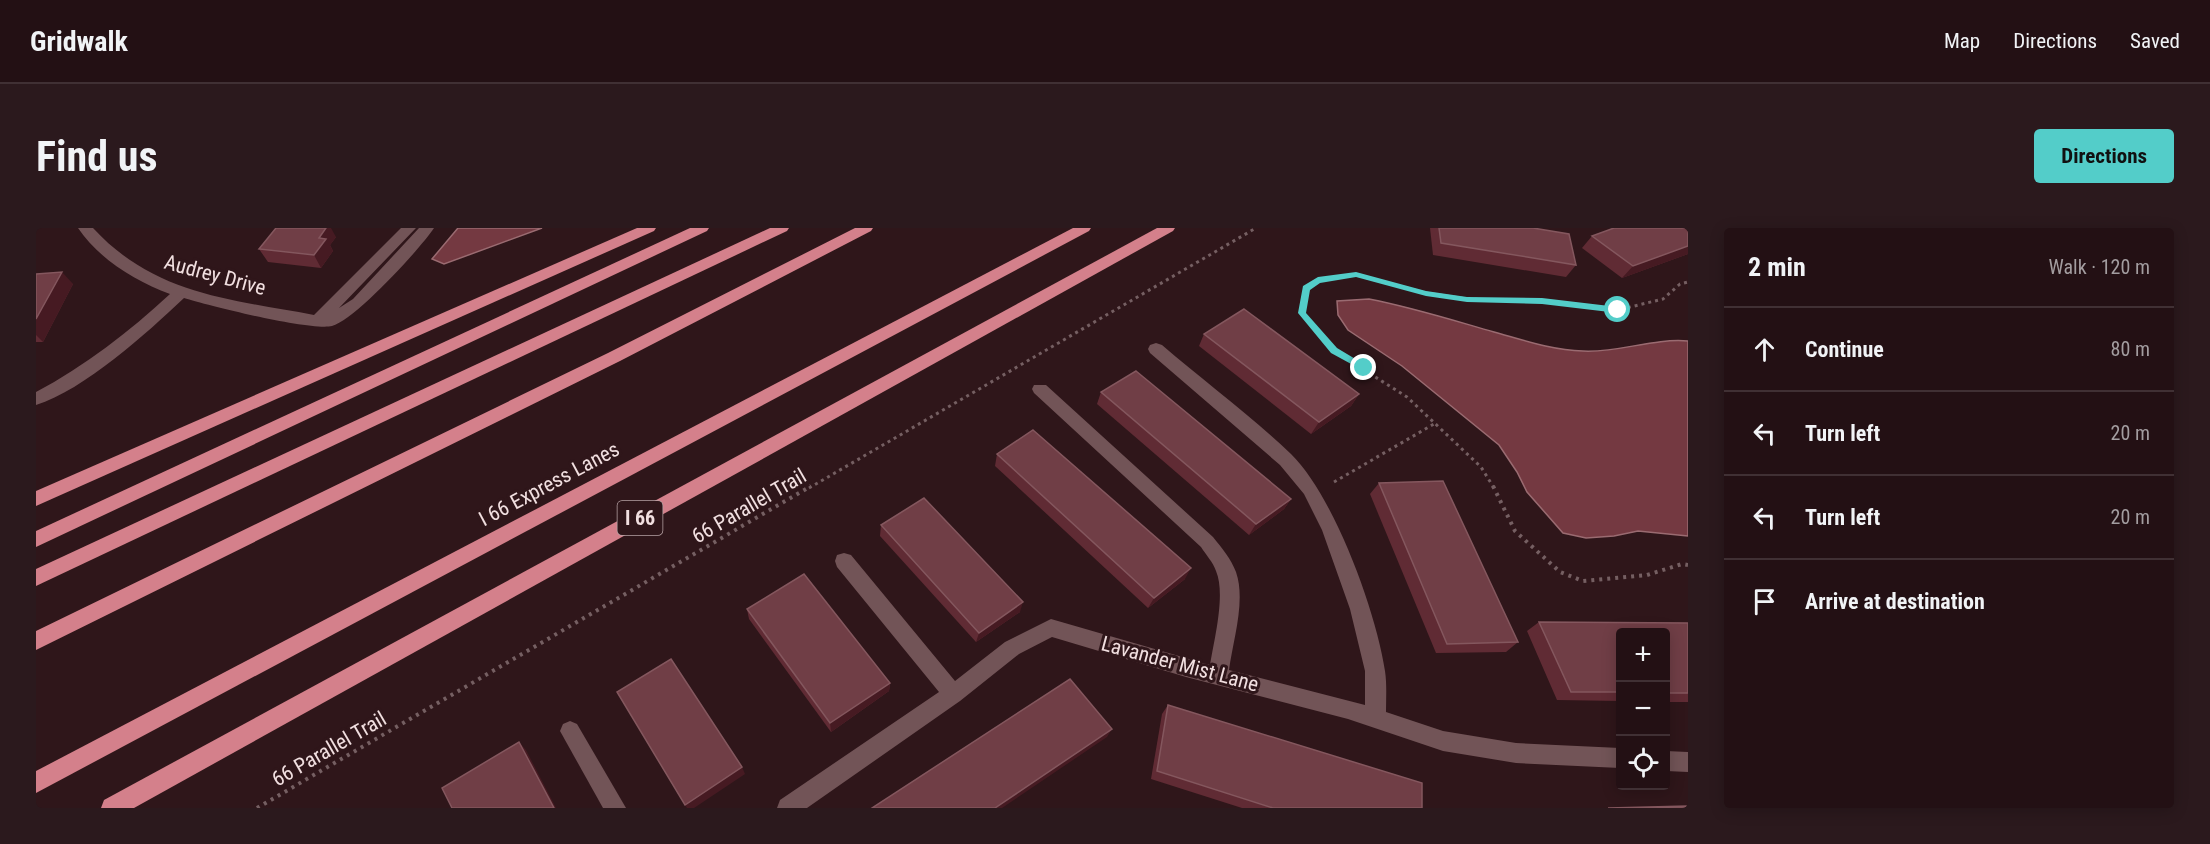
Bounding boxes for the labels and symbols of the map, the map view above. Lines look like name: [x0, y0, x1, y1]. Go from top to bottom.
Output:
street label: Audrey Drive: [162, 250, 268, 300]
route start: [1604, 296, 1630, 322]
route end: [1350, 354, 1376, 380]
street label: I 66 Express Lanes: [475, 437, 623, 531]
street label: 66 Parallel Trail: [688, 464, 810, 548]
road number: I 66: [618, 501, 662, 535]
street label: Lavander Mist Lane: [1099, 631, 1261, 697]
street label: 66 Parallel Trail: [268, 707, 390, 791]

